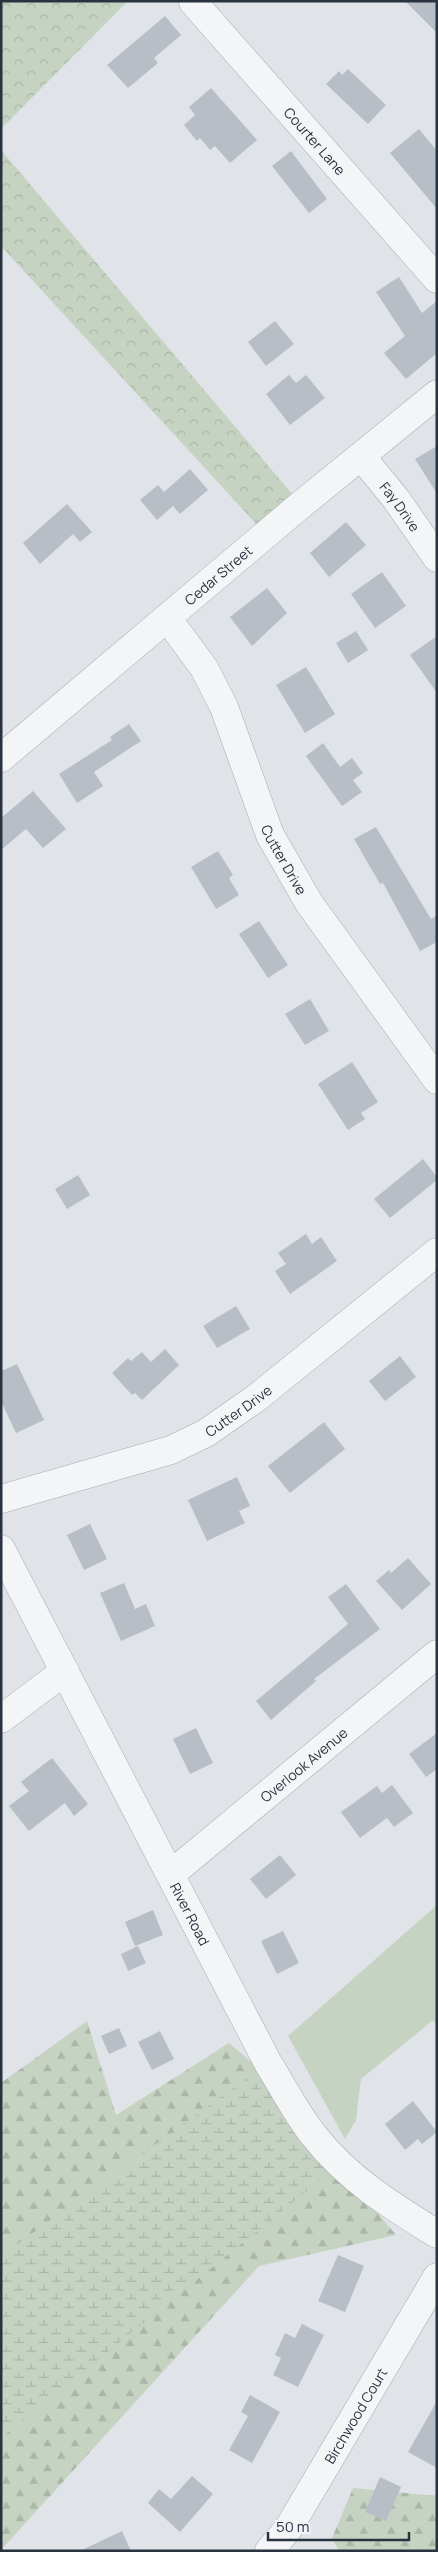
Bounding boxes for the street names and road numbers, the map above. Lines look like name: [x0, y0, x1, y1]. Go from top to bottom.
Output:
street label: Courter Lane: [280, 103, 350, 179]
street label: Fay Drive: [376, 477, 425, 535]
street label: Cedar Street: [180, 540, 256, 609]
street label: Cutter Drive: [258, 822, 312, 898]
street label: Cutter Drive: [201, 1380, 275, 1441]
street label: Overlook Avenue: [256, 1723, 351, 1806]
street label: River Road: [166, 1879, 215, 1948]
street label: Birchwood Court: [319, 2364, 391, 2467]

